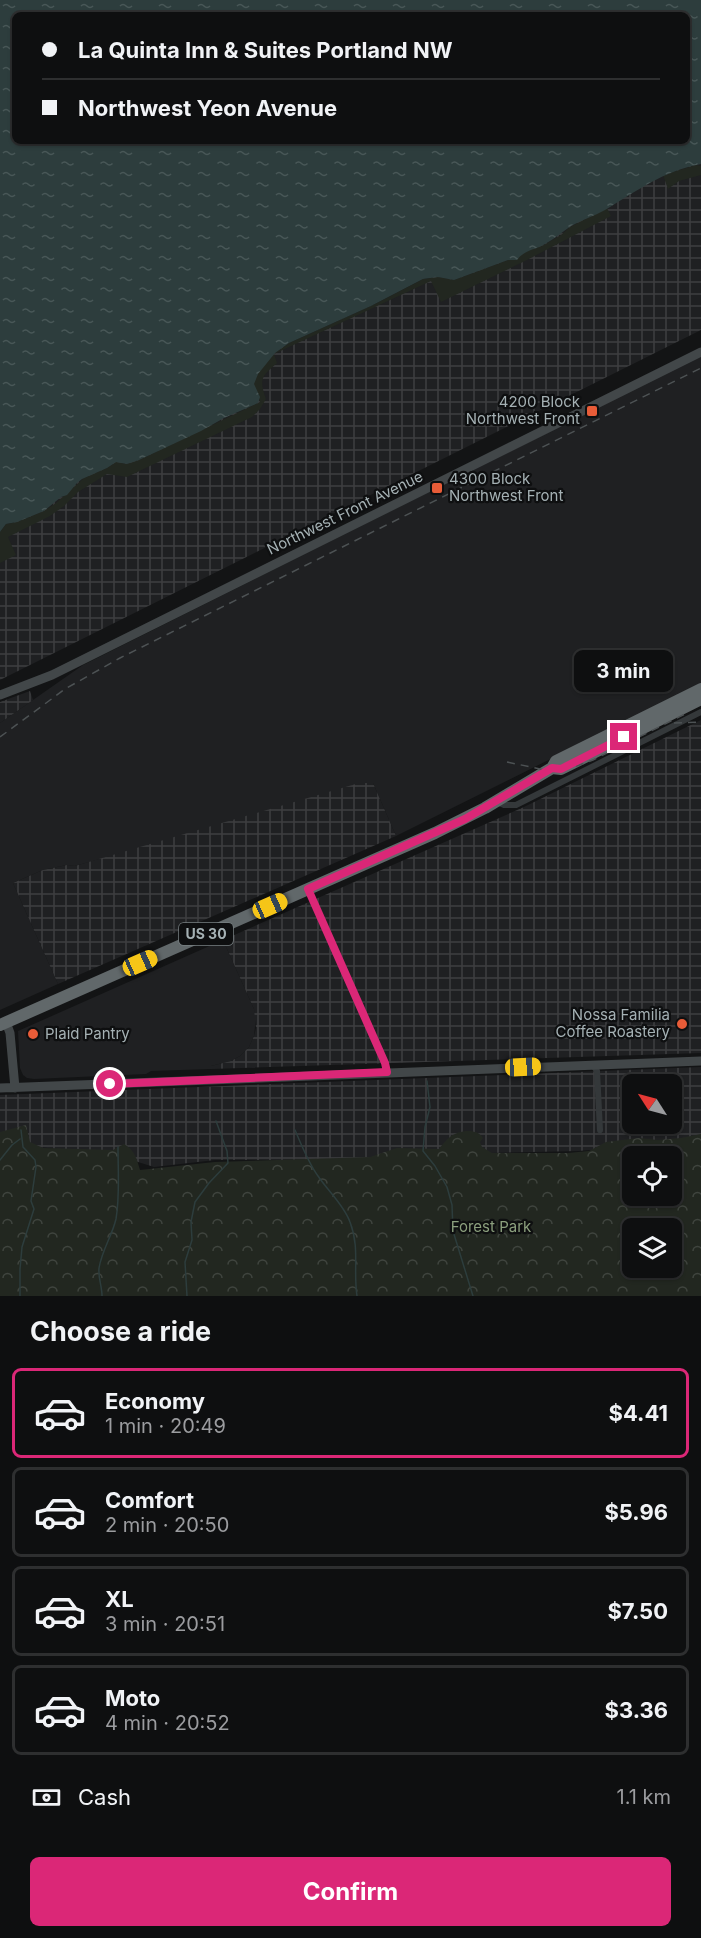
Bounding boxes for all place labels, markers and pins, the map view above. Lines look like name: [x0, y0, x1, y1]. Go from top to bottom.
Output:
place label: 4200 Block Northwest Front: [466, 392, 581, 428]
marker: 4200 Block Northwest Front: [585, 404, 599, 418]
place label: 4300 Block Northwest Front: [449, 469, 563, 505]
marker: 4300 Block Northwest Front: [430, 481, 444, 495]
place label: Nossa Familia Coffee Roastery: [556, 1005, 671, 1041]
marker: Nossa Familia Coffee Roastery: [675, 1017, 689, 1031]
place label: Plaid Pantry: [45, 1024, 130, 1043]
marker: Plaid Pantry: [26, 1027, 40, 1041]

